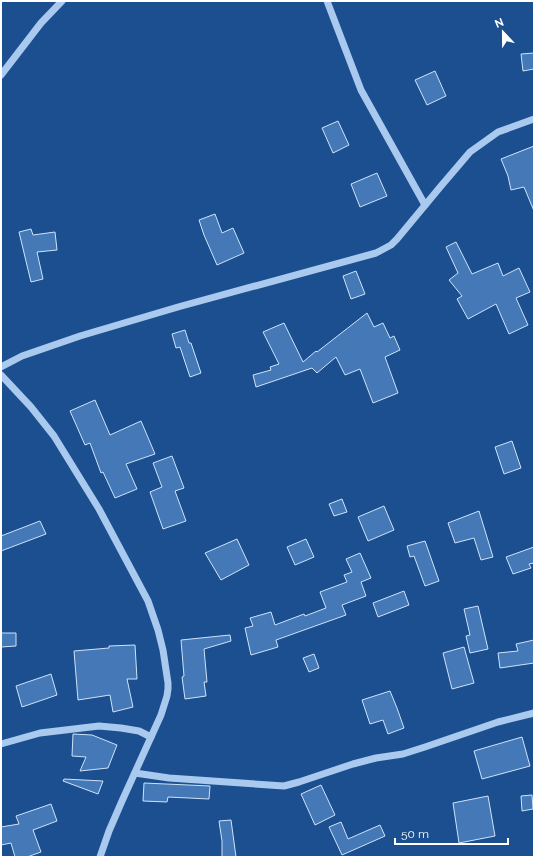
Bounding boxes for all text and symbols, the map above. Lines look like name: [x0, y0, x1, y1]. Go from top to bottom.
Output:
north arrow: [483, 12, 523, 52]
text: N: [493, 16, 506, 31]
scale bar: [395, 820, 508, 846]
text: 50 m: [401, 827, 429, 841]

